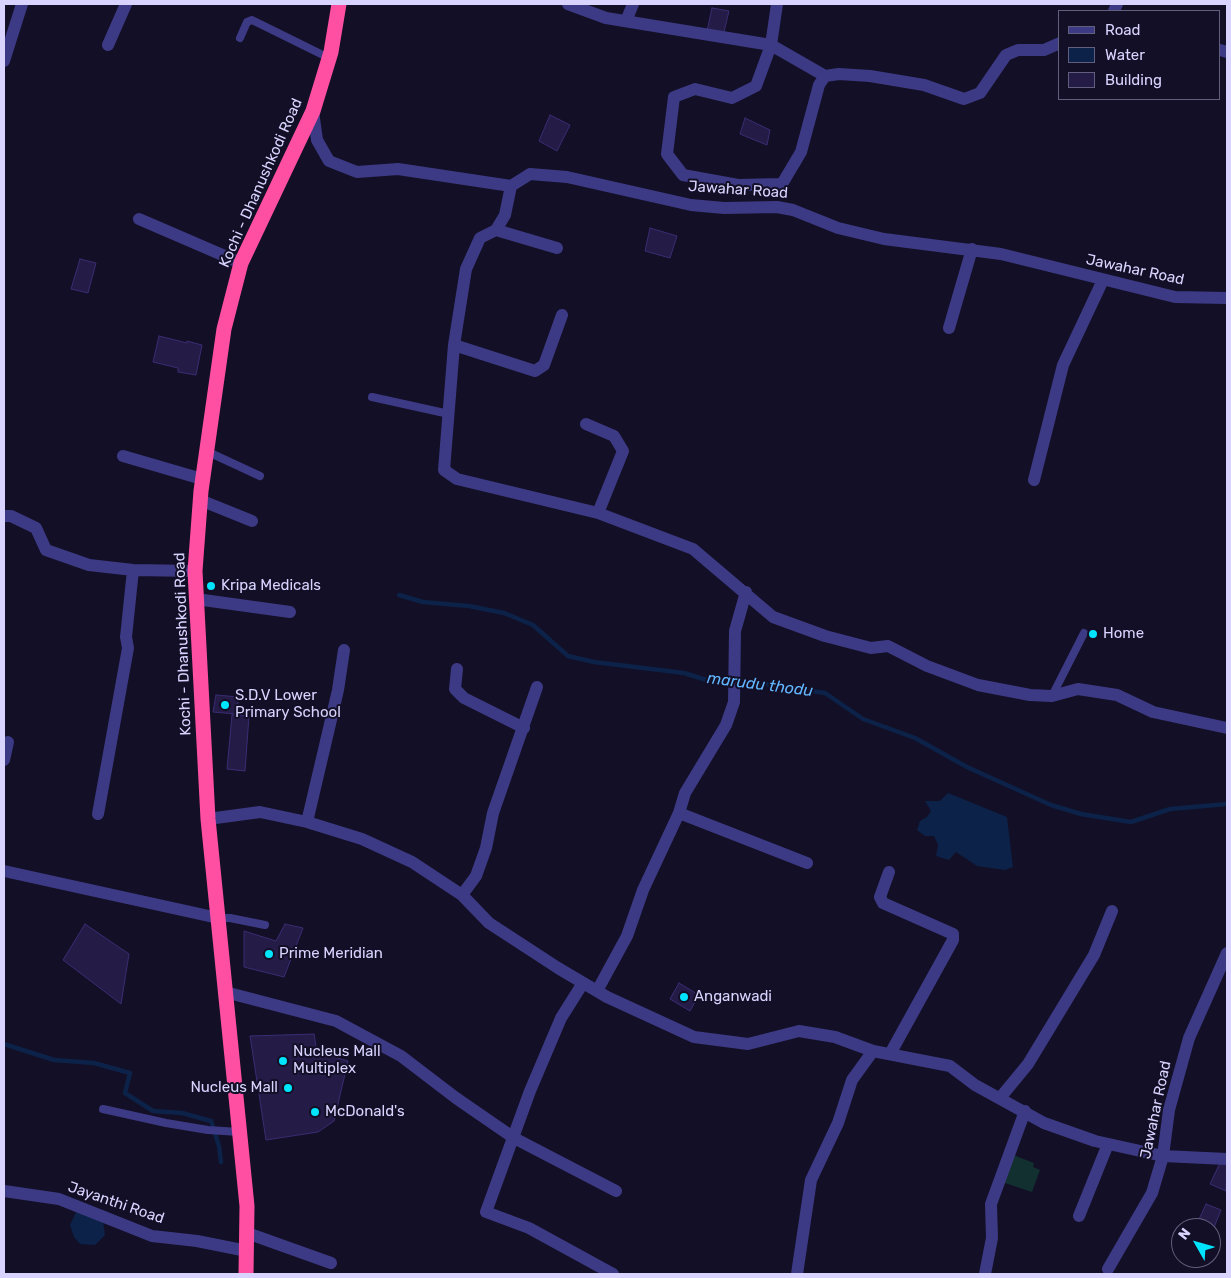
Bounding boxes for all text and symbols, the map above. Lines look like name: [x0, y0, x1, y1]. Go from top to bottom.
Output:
legend: [1058, 10, 1221, 100]
text: Road: [1105, 21, 1141, 39]
text: Water: [1105, 46, 1145, 64]
text: Building: [1105, 71, 1162, 89]
street label: Kochi - Dhanushkodi Road: [216, 96, 306, 270]
street label: Jawahar Road: [687, 178, 789, 202]
street label: Jawahar Road: [1084, 251, 1186, 289]
street label: Kochi - Dhanushkodi Road: [171, 552, 195, 736]
place label: Kripa Medicals: [221, 577, 321, 595]
marker: Kripa Medicals: [205, 580, 217, 592]
place label: Home: [1103, 625, 1144, 643]
marker: Home: [1087, 628, 1099, 640]
water label: marudu thodu: [706, 669, 814, 701]
place label: S.D.V Lower Primary School: [235, 687, 341, 722]
marker: S.D.V Lower Primary School: [219, 699, 231, 711]
place label: Prime Meridian: [279, 945, 383, 963]
marker: Prime Meridian: [263, 948, 275, 960]
place label: Anganwadi: [694, 988, 772, 1006]
marker: Anganwadi: [678, 991, 690, 1003]
place label: Nucleus Mall Multiplex: [293, 1043, 381, 1078]
marker: Nucleus Mall Multiplex: [277, 1055, 289, 1067]
street label: Jawahar Road: [1137, 1059, 1175, 1161]
place label: Nucleus Mall: [190, 1079, 278, 1097]
marker: Nucleus Mall: [282, 1082, 294, 1094]
place label: McDonald's: [325, 1103, 405, 1121]
marker: McDonald's: [309, 1106, 321, 1118]
street label: Jayanthi Road: [65, 1178, 167, 1228]
north arrow: [1171, 1218, 1221, 1268]
text: N: [1175, 1225, 1194, 1243]

